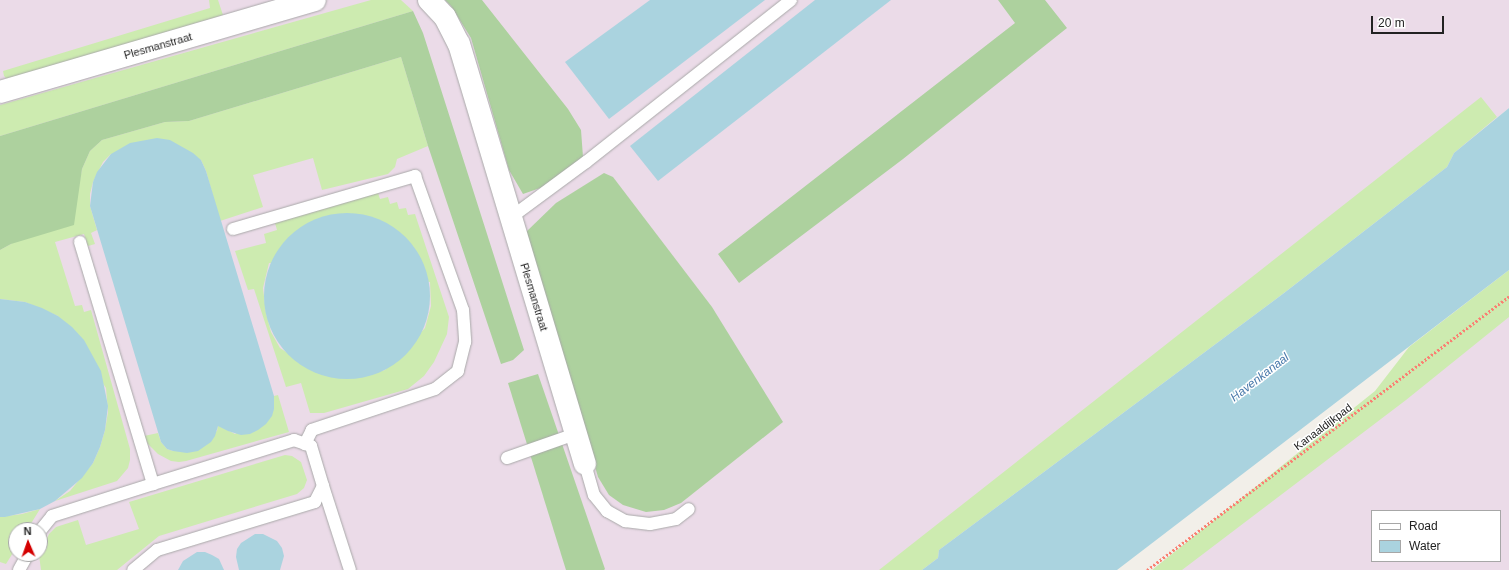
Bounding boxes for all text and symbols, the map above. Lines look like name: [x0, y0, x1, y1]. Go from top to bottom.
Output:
scale bar: [1373, 8, 1446, 34]
text: 20 m: [1378, 16, 1405, 30]
street label: Plesmanstraat: [122, 30, 194, 62]
street label: Plesmanstraat: [517, 261, 551, 333]
water label: Havenkanaal: [1228, 351, 1292, 405]
street label: Kanaaldijkpad: [1291, 401, 1355, 453]
legend: [1371, 510, 1501, 562]
text: Road: [1409, 519, 1438, 533]
north arrow: [8, 522, 48, 562]
text: N: [23, 525, 32, 537]
text: Water: [1409, 539, 1441, 553]

